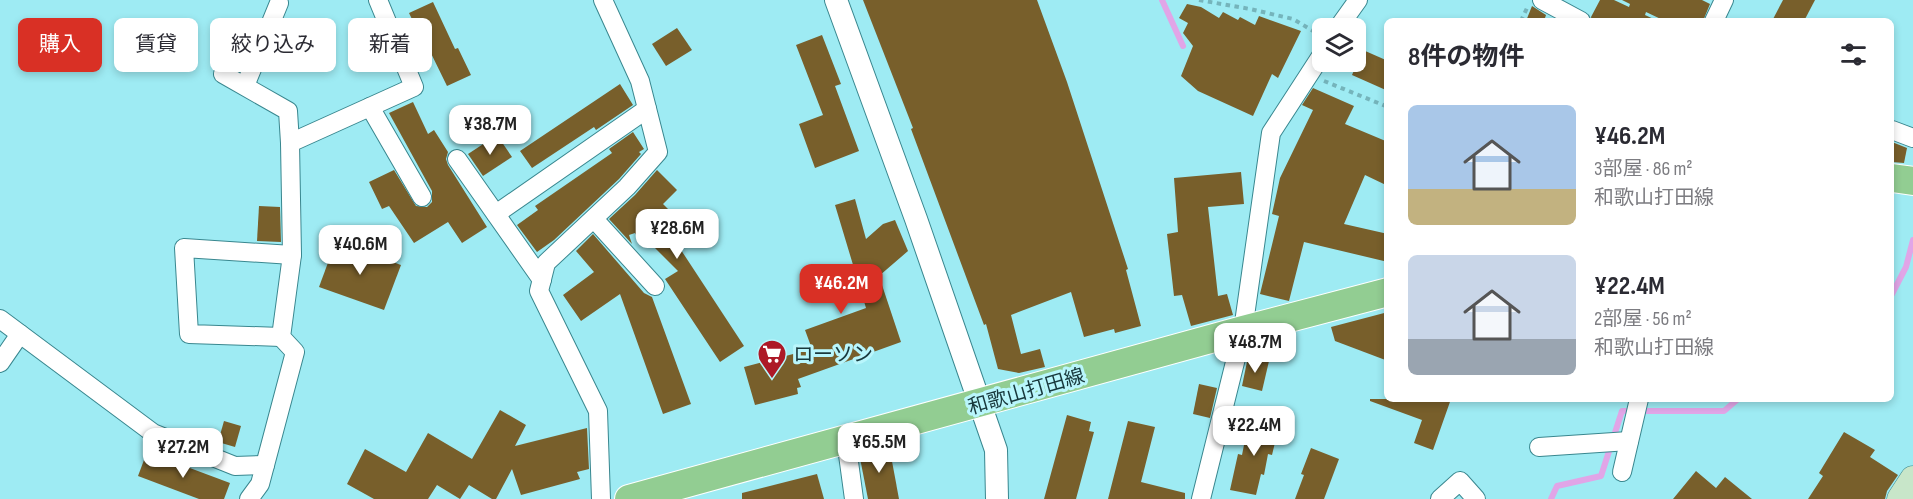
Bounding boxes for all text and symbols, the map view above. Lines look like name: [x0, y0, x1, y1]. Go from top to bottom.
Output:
chip: 購入: [18, 18, 102, 72]
chip: 賃貸: [114, 18, 198, 72]
chip: 絞り込み: [210, 18, 336, 72]
chip: 新着: [348, 18, 432, 72]
map controls: [1312, 18, 1366, 72]
button: layers: [1312, 18, 1366, 72]
icon: filters: [1837, 38, 1870, 71]
text: 8件の物件: [1408, 42, 1524, 73]
pin: ¥38.7M: [441, 105, 539, 156]
text: ¥38.7M: [463, 112, 517, 136]
text: ¥46.2M: [1594, 121, 1665, 152]
icon: home: [1456, 129, 1528, 201]
text: 3部屋 · 86 m²: [1594, 157, 1692, 181]
text: 和歌山打田線: [1594, 186, 1714, 210]
pin: ¥28.6M: [628, 209, 726, 260]
text: ¥28.6M: [650, 216, 704, 240]
pin: ¥40.6M: [311, 225, 409, 276]
text: ¥40.6M: [333, 232, 387, 256]
pin: ¥46.2M: [792, 264, 890, 315]
text: ¥46.2M: [814, 271, 868, 295]
text: ¥22.4M: [1594, 271, 1665, 302]
icon: home: [1456, 279, 1528, 351]
text: 2部屋 · 56 m²: [1594, 307, 1692, 331]
pin: ¥48.7M: [1206, 323, 1304, 374]
text: ¥48.7M: [1228, 330, 1282, 354]
text: 和歌山打田線: [1594, 336, 1714, 360]
supermarket icon: ローソン: [756, 338, 788, 380]
place label: ローソン: [793, 343, 873, 367]
street label: 和歌山打田線: [965, 364, 1087, 420]
pin: ¥22.4M: [1205, 406, 1303, 457]
text: ¥22.4M: [1227, 413, 1281, 437]
pin: ¥65.5M: [830, 423, 928, 474]
pin: ¥27.2M: [134, 428, 232, 479]
text: ¥65.5M: [852, 430, 906, 454]
text: ¥27.2M: [157, 435, 209, 459]

